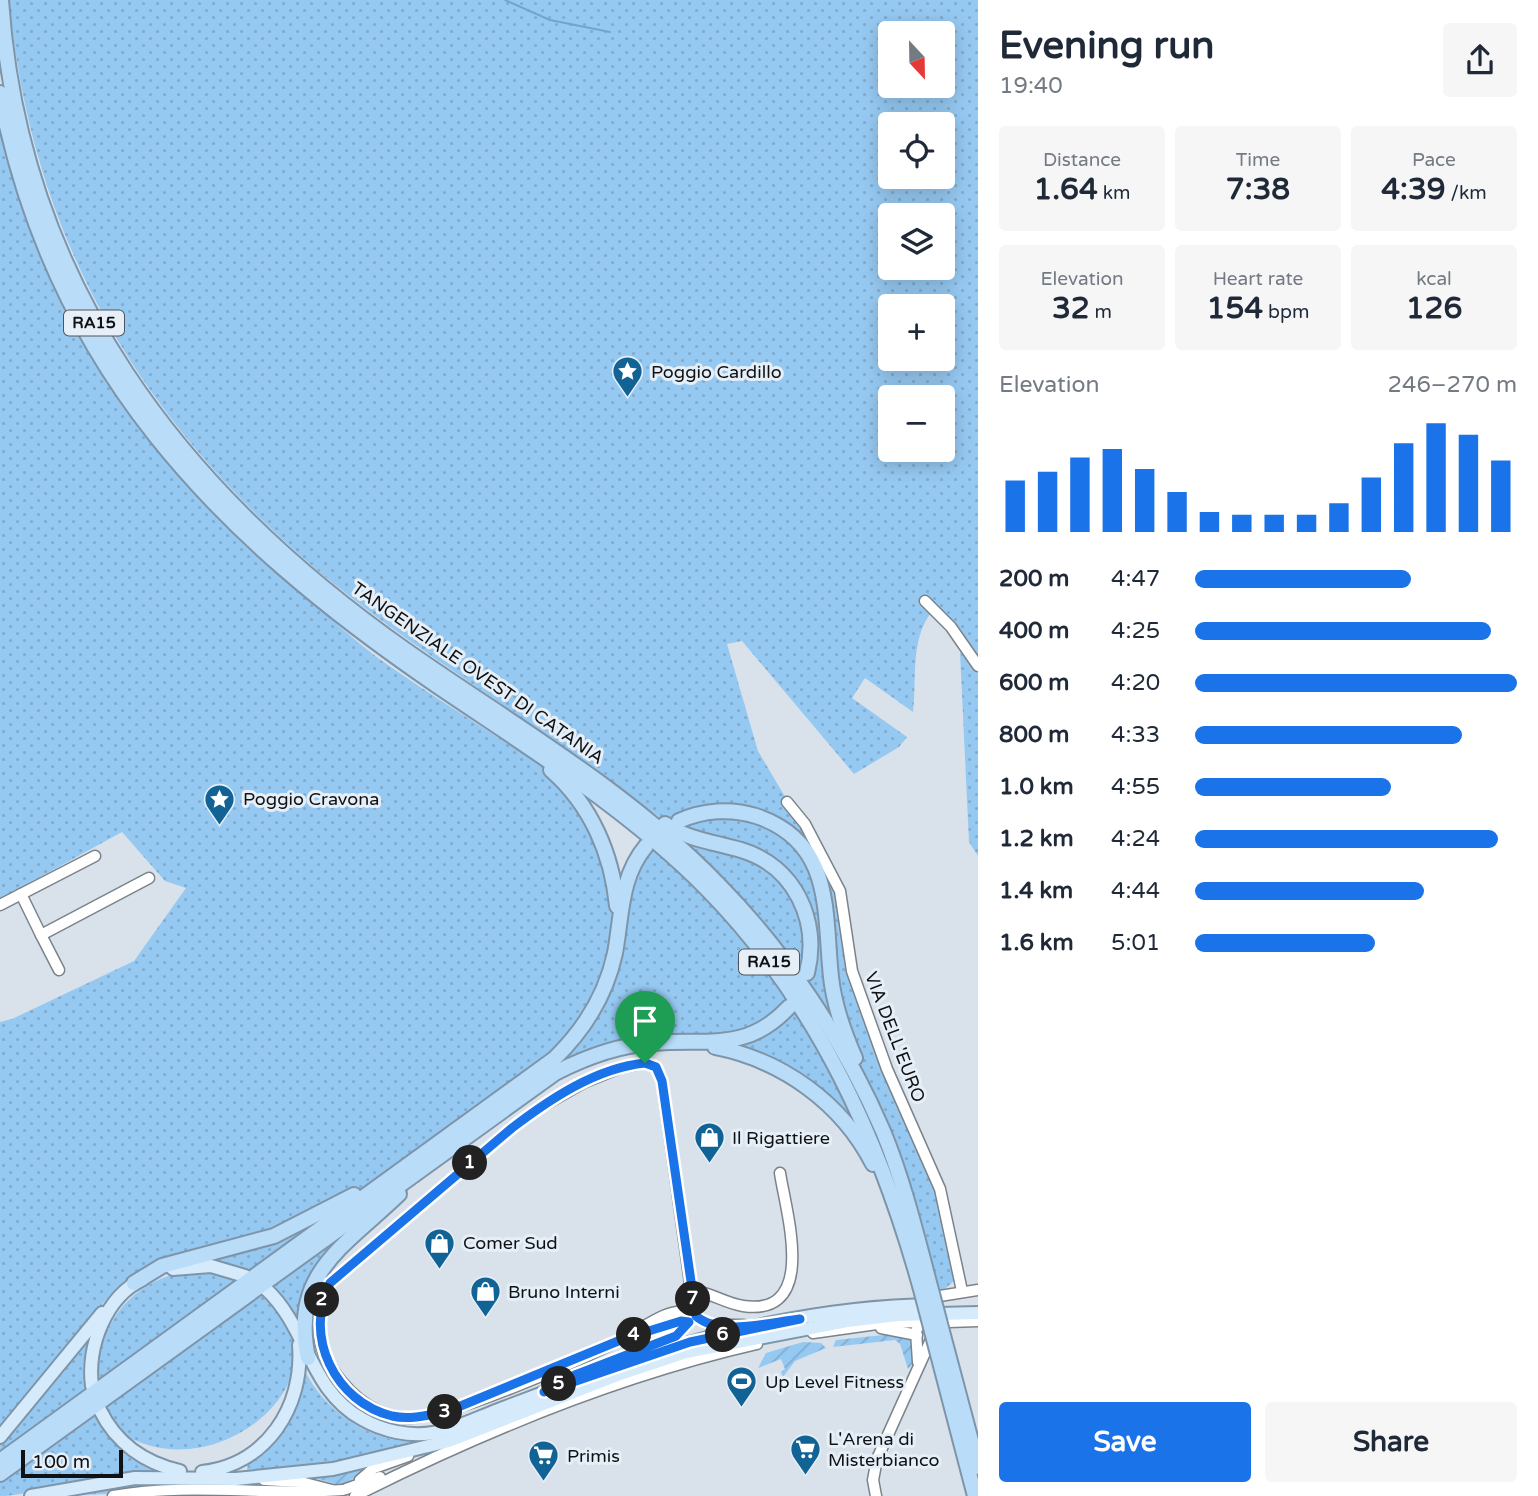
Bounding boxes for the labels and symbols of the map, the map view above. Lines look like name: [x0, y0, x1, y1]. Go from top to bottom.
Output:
north arrow: [878, 21, 956, 98]
road number: RA15: [64, 310, 124, 336]
place icon: Poggio Cardillo: [611, 355, 645, 399]
place label: Poggio Cardillo: [651, 361, 782, 383]
street label: TANGENZIALE OVEST DI CATANIA: [348, 577, 608, 769]
place icon: Poggio Cravona: [203, 782, 237, 826]
place label: Poggio Cravona: [243, 788, 379, 810]
road number: RA15: [739, 950, 799, 974]
street label: VIA DELL'EURO: [860, 969, 930, 1105]
pin: [615, 991, 675, 1063]
shop icon: Il Rigattiere: [692, 1121, 726, 1165]
place label: Il Rigattiere: [732, 1127, 830, 1149]
pin: 1: [452, 1146, 488, 1180]
shop icon: Comer Sud: [423, 1226, 457, 1270]
place label: Comer Sud: [463, 1232, 558, 1254]
shop icon: Bruno Interni: [468, 1275, 502, 1319]
place label: Bruno Interni: [508, 1281, 620, 1303]
pin: 2: [304, 1282, 340, 1318]
pin: 7: [676, 1282, 710, 1316]
pin: 4: [616, 1318, 652, 1352]
pin: 6: [706, 1318, 740, 1352]
sports icon: Up Level Fitness: [725, 1365, 759, 1409]
pin: 5: [542, 1366, 576, 1402]
place label: Up Level Fitness: [765, 1371, 904, 1393]
pin: 3: [428, 1394, 462, 1430]
place label: L'Arena di Misterbianco: [828, 1428, 940, 1471]
supermarket icon: L'Arena di Misterbianco: [788, 1432, 822, 1476]
supermarket icon: Primis: [527, 1439, 561, 1483]
place label: Primis: [567, 1445, 620, 1467]
scale bar: [21, 1447, 122, 1479]

